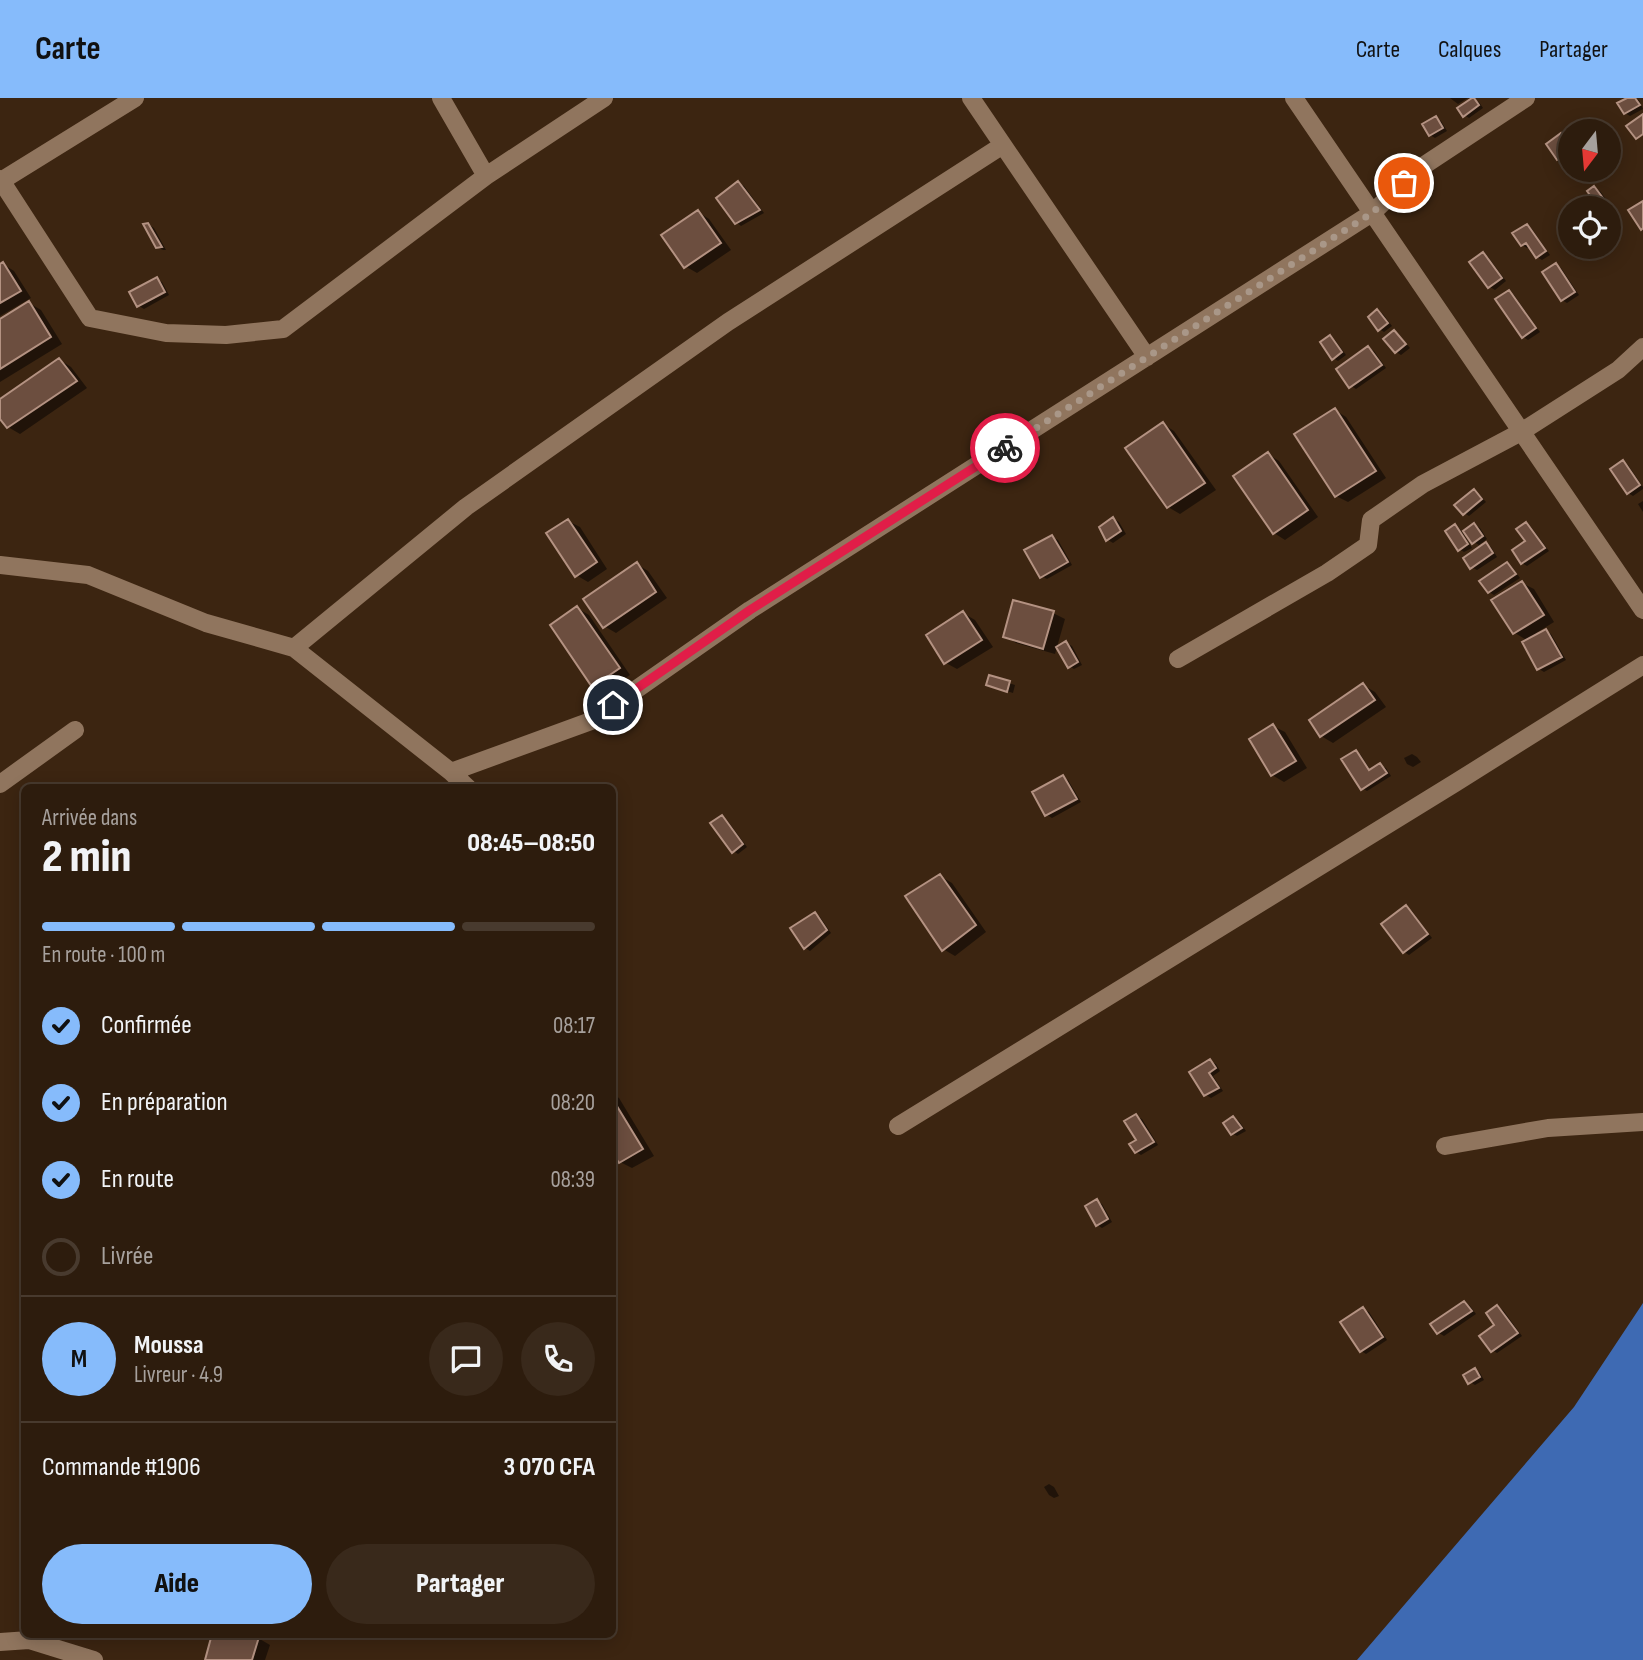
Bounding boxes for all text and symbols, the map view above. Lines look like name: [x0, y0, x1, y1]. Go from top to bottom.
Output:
text: Carte: [35, 29, 101, 69]
text: Carte: [1356, 35, 1400, 64]
text: Calques: [1438, 35, 1501, 64]
text: Partager: [1539, 35, 1608, 64]
north arrow: [1558, 119, 1620, 182]
map controls: [1558, 119, 1621, 259]
pin: [1374, 153, 1434, 213]
icon: bag: [1385, 164, 1423, 202]
button: locate: [1558, 196, 1621, 259]
courier: [970, 413, 1040, 483]
icon: bike: [986, 429, 1024, 467]
pin: [583, 675, 643, 735]
icon: home: [594, 686, 632, 724]
text: Arrivée dans: [42, 804, 137, 832]
text: 08:45–08:50: [467, 828, 595, 859]
text: 2 min: [42, 830, 131, 885]
text: En route · 100 m: [42, 941, 165, 969]
icon: check: [42, 1007, 80, 1045]
text: Confirmée: [101, 1010, 192, 1041]
text: 08:17: [553, 1012, 595, 1040]
icon: check: [42, 1084, 80, 1122]
text: En préparation: [101, 1087, 228, 1118]
text: 08:20: [551, 1089, 595, 1117]
icon: check: [42, 1161, 80, 1199]
text: En route: [101, 1164, 174, 1195]
text: 08:39: [550, 1166, 595, 1194]
text: Livrée: [101, 1241, 153, 1272]
button: chat: [429, 1322, 503, 1396]
button: phone: [521, 1322, 595, 1396]
text: Moussa: [134, 1330, 204, 1361]
text: M: [71, 1344, 87, 1375]
text: Livreur · 4.9: [134, 1361, 223, 1389]
text: Commande #1906: [42, 1452, 201, 1483]
text: 3 070 CFA: [503, 1452, 595, 1483]
button: Aide: [42, 1544, 312, 1624]
button: Partager: [326, 1544, 595, 1624]

